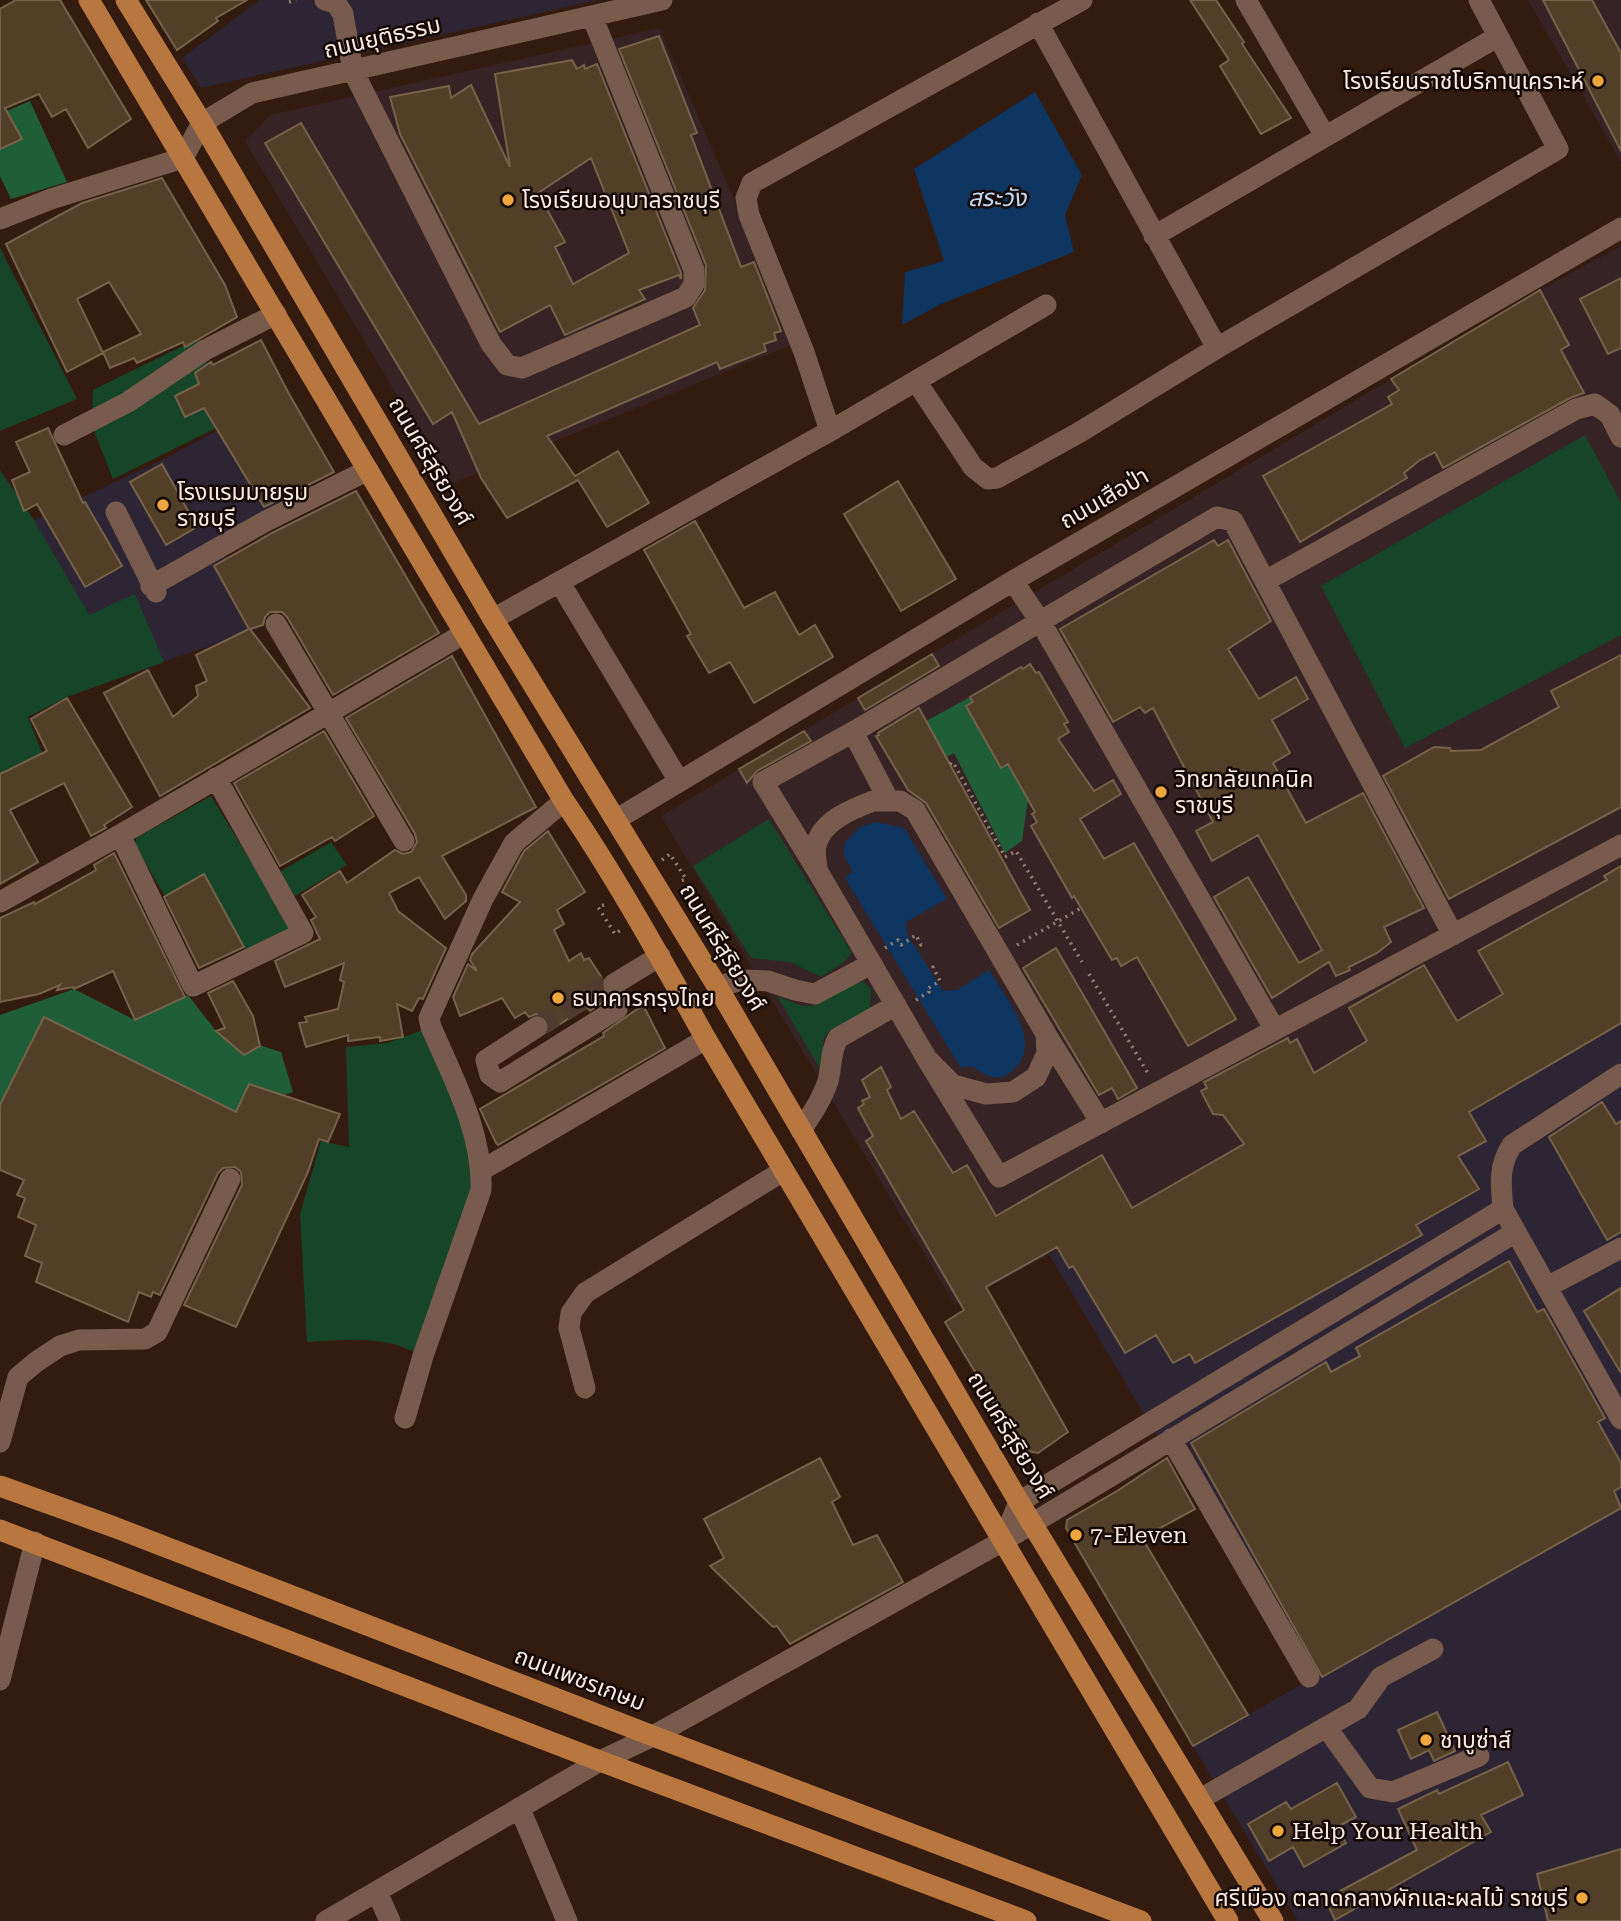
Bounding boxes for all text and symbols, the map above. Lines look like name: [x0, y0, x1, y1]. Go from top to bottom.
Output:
street label: ถนนยุติธรรม: [321, 11, 443, 64]
place label: โรงเรียนราชโบริกานุเคราะห์: [1343, 68, 1585, 95]
marker: โรงเรียนราชโบริกานุเคราะห์: [1590, 73, 1606, 89]
water label: สระวัง: [968, 184, 1027, 212]
place label: โรงเรียนอนุบาลราชบุรี: [522, 187, 720, 214]
marker: โรงเรียนอนุบาลราชบุรี: [500, 192, 516, 208]
street label: ถนนศรีสุริยวงศ์: [383, 392, 478, 530]
street label: ถนนเสือป่า: [1055, 462, 1154, 535]
place label: โรงแรมมายรูม ราชบุรี: [177, 479, 308, 532]
marker: โรงแรมมายรูม ราชบุรี: [155, 497, 171, 513]
place label: วิทยาลัยเทคนิค ราชบุรี: [1175, 766, 1313, 819]
marker: วิทยาลัยเทคนิค ราชบุรี: [1153, 784, 1169, 800]
street label: ถนนศรีสุริยวงศ์: [674, 879, 771, 1016]
place label: ธนาคารกรุงไทย: [572, 985, 715, 1012]
marker: ธนาคารกรุงไทย: [550, 990, 566, 1006]
street label: ถนนศรีสุริยวงศ์: [962, 1367, 1059, 1504]
place label: 7-Eleven: [1090, 1522, 1188, 1549]
marker: 7-Eleven: [1068, 1527, 1084, 1543]
street label: ถนนเพชรเกษม: [511, 1642, 649, 1717]
place label: ชาบูซ่าส์: [1440, 1727, 1511, 1755]
marker: ชาบูซ่าส์: [1418, 1732, 1434, 1748]
place label: Help Your Health: [1292, 1818, 1484, 1845]
marker: Help Your Health: [1270, 1823, 1286, 1839]
place label: ศรีเมือง ตลาดกลางผักและผลไม้ ราชบุรี: [1214, 1885, 1568, 1912]
marker: ศรีเมือง ตลาดกลางผักและผลไม้ ราชบุรี: [1574, 1890, 1590, 1906]

